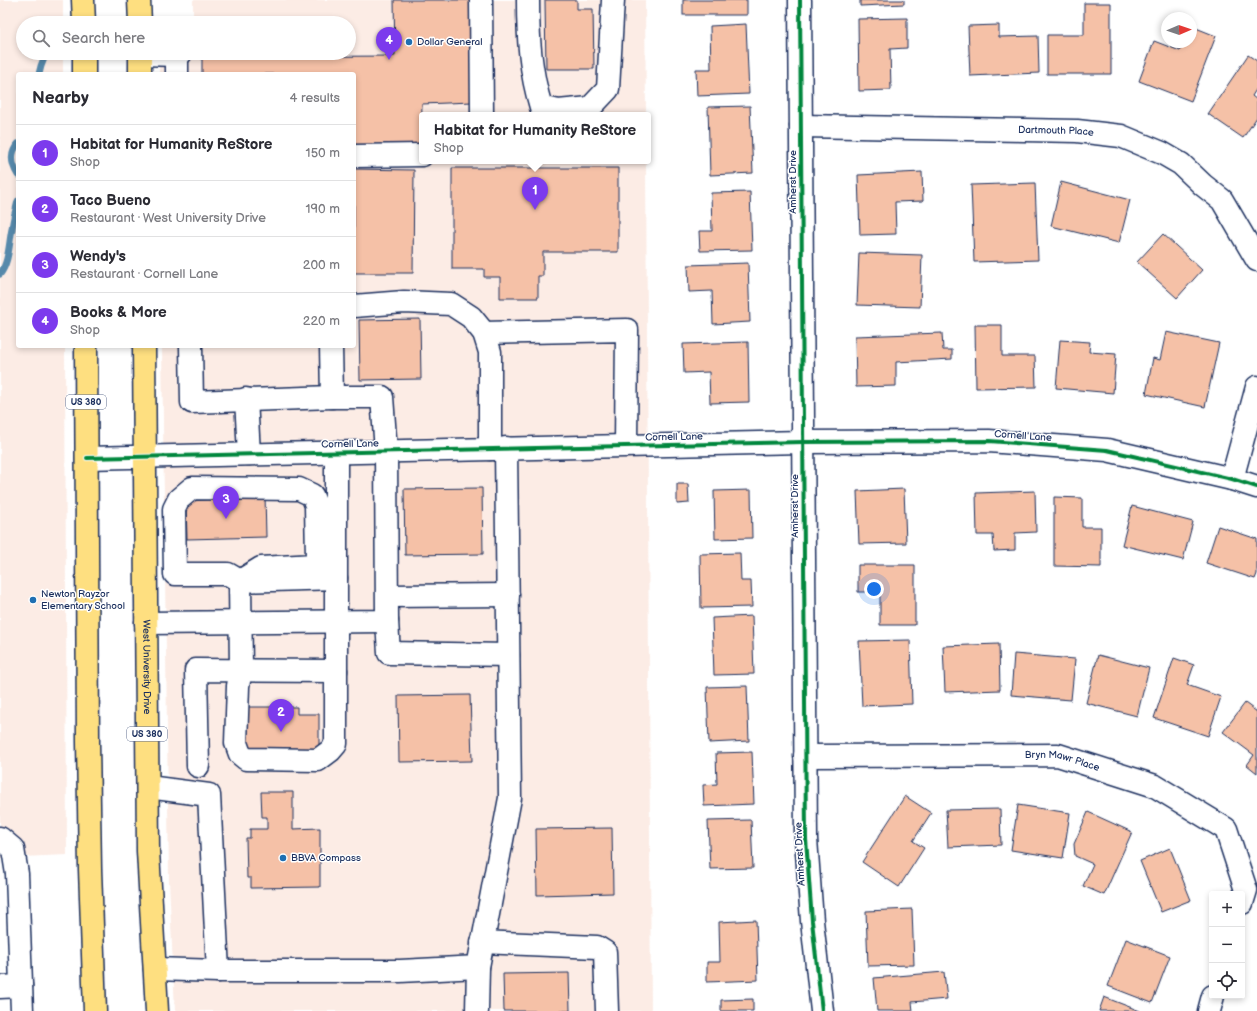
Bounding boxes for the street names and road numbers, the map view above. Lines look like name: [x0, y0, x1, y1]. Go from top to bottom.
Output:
street label: Dartmouth Place: [1018, 124, 1094, 139]
street label: Amherst Drive: [787, 150, 799, 214]
road number: US 380: [66, 395, 106, 409]
street label: Cornell Lane: [994, 428, 1052, 444]
street label: Cornell Lane: [645, 430, 703, 444]
street label: Cornell Lane: [321, 437, 379, 451]
street label: Amherst Drive: [789, 474, 801, 538]
street label: West University Drive: [140, 619, 153, 715]
road number: US 380: [127, 727, 167, 741]
street label: Bryn Mawr Place: [1025, 749, 1101, 774]
street label: Amherst Drive: [792, 822, 808, 886]

